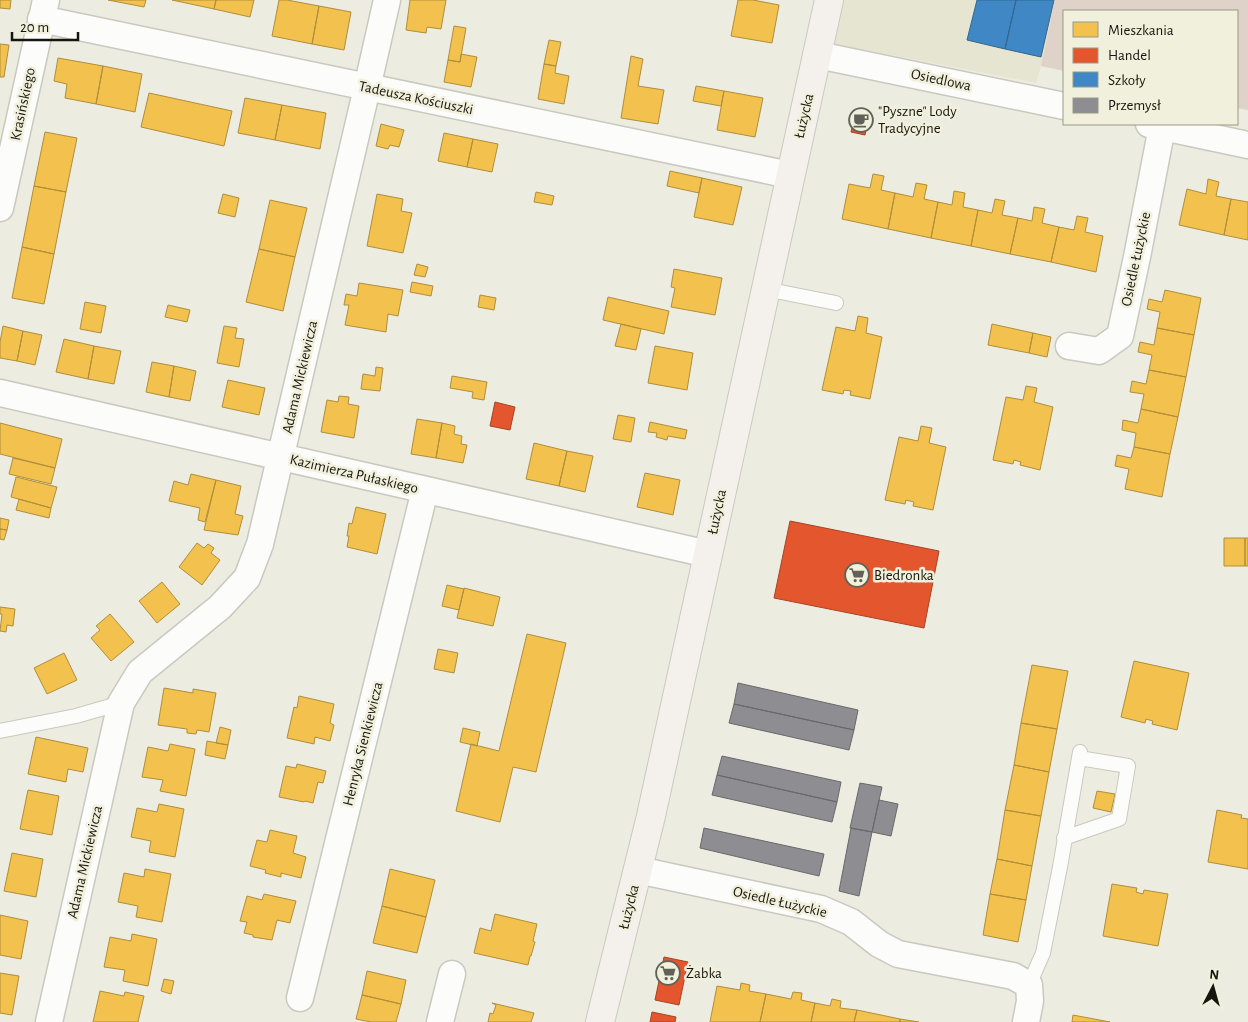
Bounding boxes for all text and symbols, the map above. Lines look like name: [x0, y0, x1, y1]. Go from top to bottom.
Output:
scale bar: [12, 10, 79, 42]
legend: [1063, 10, 1238, 125]
text: 20 m: [20, 20, 49, 35]
text: Mieszkania: [1108, 23, 1174, 38]
text: Handel: [1108, 48, 1151, 63]
street label: Krasińskiego: [8, 66, 38, 142]
street label: Osiedlowa: [910, 66, 972, 94]
text: Szkoły: [1108, 73, 1146, 88]
street label: Tadeusza Kościuszki: [357, 79, 475, 117]
street label: Łużycka: [792, 92, 816, 140]
text: Przemysł: [1108, 98, 1161, 113]
place label: "Pyszne" Lody Tradycyjne: [878, 104, 957, 136]
cafe icon: "Pyszne" Lody Tradycyjne: [848, 107, 874, 133]
street label: Osiedle Łużyckie: [1119, 210, 1153, 308]
street label: Adama Mickiewicza: [280, 319, 320, 435]
street label: Kazimierza Pułaskiego: [288, 452, 420, 496]
street label: Łużycka: [705, 488, 729, 536]
supermarket icon: Biedronka: [844, 562, 870, 588]
place label: Biedronka: [874, 568, 934, 583]
street label: Henryka Sienkiewicza: [340, 680, 386, 808]
street label: Adama Mickiewicza: [65, 804, 105, 920]
street label: Łużycka: [616, 883, 642, 931]
street label: Osiedle Łużyckie: [731, 884, 829, 920]
supermarket icon: Żabka: [655, 960, 681, 986]
north arrow: [1188, 962, 1238, 1012]
place label: Żabka: [686, 964, 722, 981]
text: N: [1209, 968, 1220, 983]

